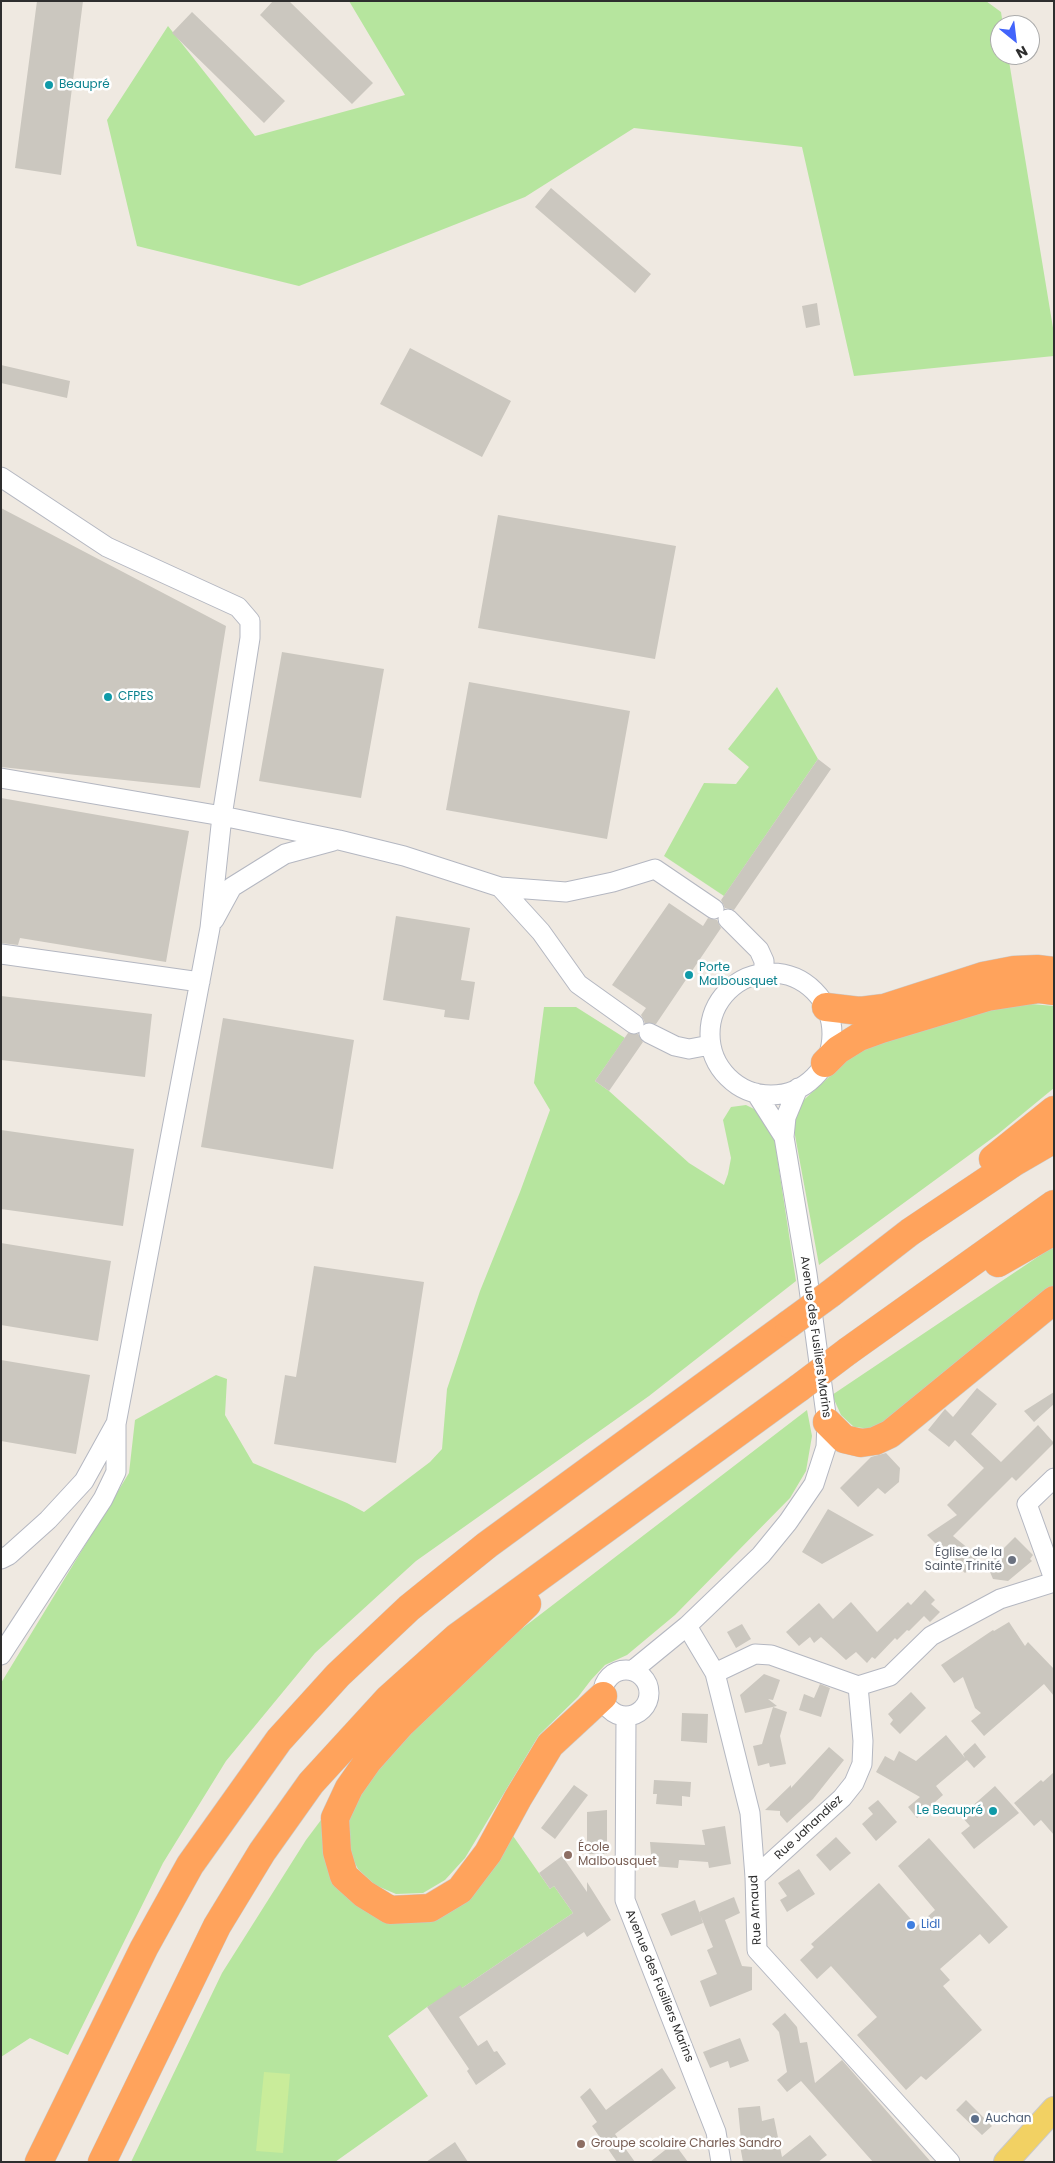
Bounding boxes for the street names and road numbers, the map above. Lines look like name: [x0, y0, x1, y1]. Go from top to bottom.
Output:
street label: Avenue des Fusiliers Marins: [797, 1255, 833, 1419]
street label: Rue Jahandiez: [772, 1793, 846, 1863]
street label: Rue Arnaud: [747, 1875, 765, 1945]
street label: Avenue des Fusiliers Marins: [622, 1908, 696, 2064]

